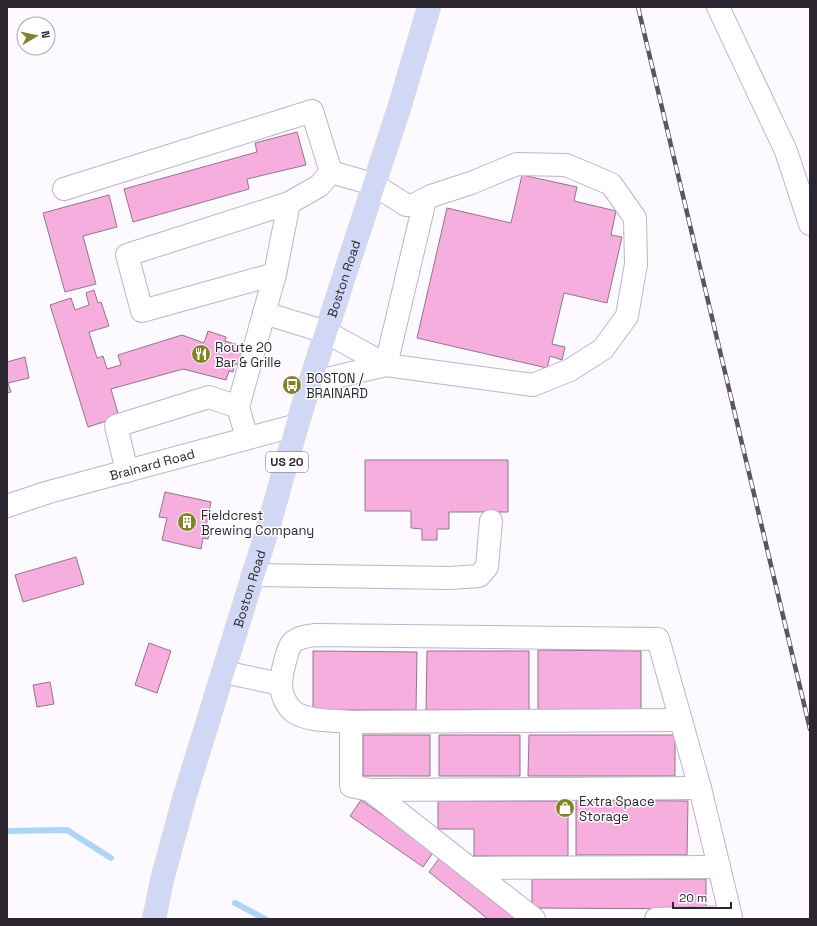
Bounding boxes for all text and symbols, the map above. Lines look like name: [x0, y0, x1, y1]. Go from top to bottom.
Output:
north arrow: [16, 16, 56, 56]
text: N: [38, 30, 53, 39]
street label: Boston Road: [323, 238, 364, 320]
place label: Route 20 Bar & Grille: [215, 339, 281, 371]
restaurant icon: Route 20 Bar & Grille: [190, 343, 212, 365]
place label: BOSTON / BRAINARD: [306, 370, 368, 402]
bus stop icon: BOSTON / BRAINARD: [281, 374, 303, 396]
street label: Brainard Road: [108, 445, 197, 484]
road number: US 20: [266, 452, 308, 472]
place label: Fieldcrest Brewing Company: [201, 507, 314, 539]
building icon: Fieldcrest Brewing Company: [176, 511, 198, 533]
street label: Boston Road: [229, 548, 270, 630]
place label: Extra Space Storage: [579, 793, 655, 825]
shop icon: Extra Space Storage: [554, 797, 576, 819]
scale bar: [673, 884, 731, 910]
text: 20 m: [679, 890, 707, 906]

